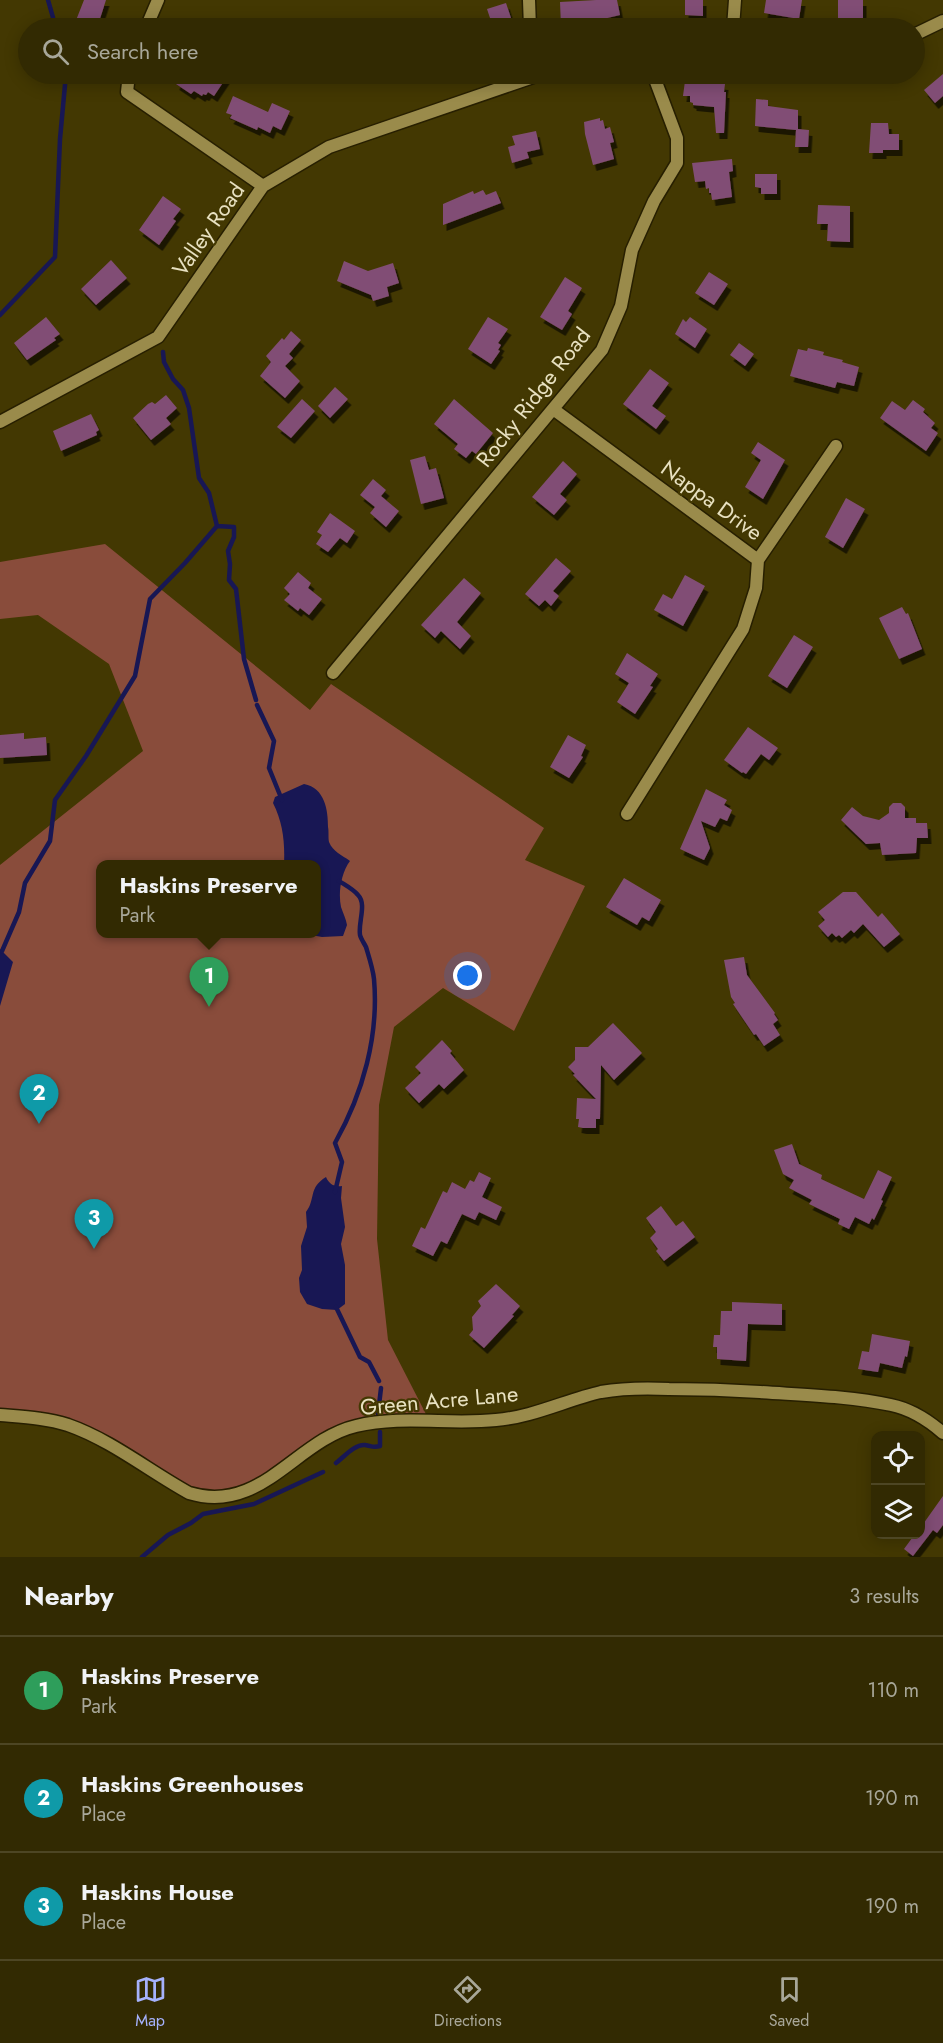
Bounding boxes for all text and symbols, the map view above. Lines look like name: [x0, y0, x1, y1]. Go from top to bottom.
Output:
search box: [18, 18, 925, 84]
icon: search: [39, 35, 72, 68]
text: Search here: [87, 35, 198, 67]
street label: Valley Road: [164, 176, 252, 282]
street label: Rocky Ridge Road: [468, 320, 598, 474]
street label: Nappa Drive: [655, 452, 769, 548]
popup: [96, 860, 321, 938]
text: Haskins Preserve: [119, 869, 298, 901]
text: Park: [119, 901, 155, 930]
pin: 1: [190, 958, 228, 1007]
your location: [453, 961, 482, 990]
pin: 2: [20, 1074, 58, 1124]
pin: 3: [74, 1200, 113, 1249]
street label: Green Acre Lane: [359, 1377, 519, 1423]
map controls: [871, 1431, 925, 1539]
button: locate: [871, 1431, 925, 1485]
button: layers: [871, 1485, 925, 1539]
text: Nearby: [24, 1577, 113, 1615]
text: 3 results: [849, 1582, 919, 1611]
text: Haskins Preserve: [81, 1660, 259, 1692]
text: 1: [38, 1676, 49, 1705]
text: 110 m: [867, 1676, 919, 1705]
text: Park: [81, 1692, 117, 1721]
text: Haskins Greenhouses: [81, 1768, 304, 1800]
text: 2: [37, 1784, 50, 1813]
text: 190 m: [865, 1784, 919, 1813]
text: Place: [81, 1800, 126, 1829]
text: Haskins House: [81, 1876, 234, 1908]
text: 3: [37, 1892, 50, 1921]
text: 190 m: [865, 1892, 919, 1921]
text: Place: [81, 1908, 126, 1937]
tab: Map: [134, 1973, 167, 2032]
tab: Directions: [434, 1973, 502, 2032]
tab: Saved: [769, 1973, 809, 2032]

